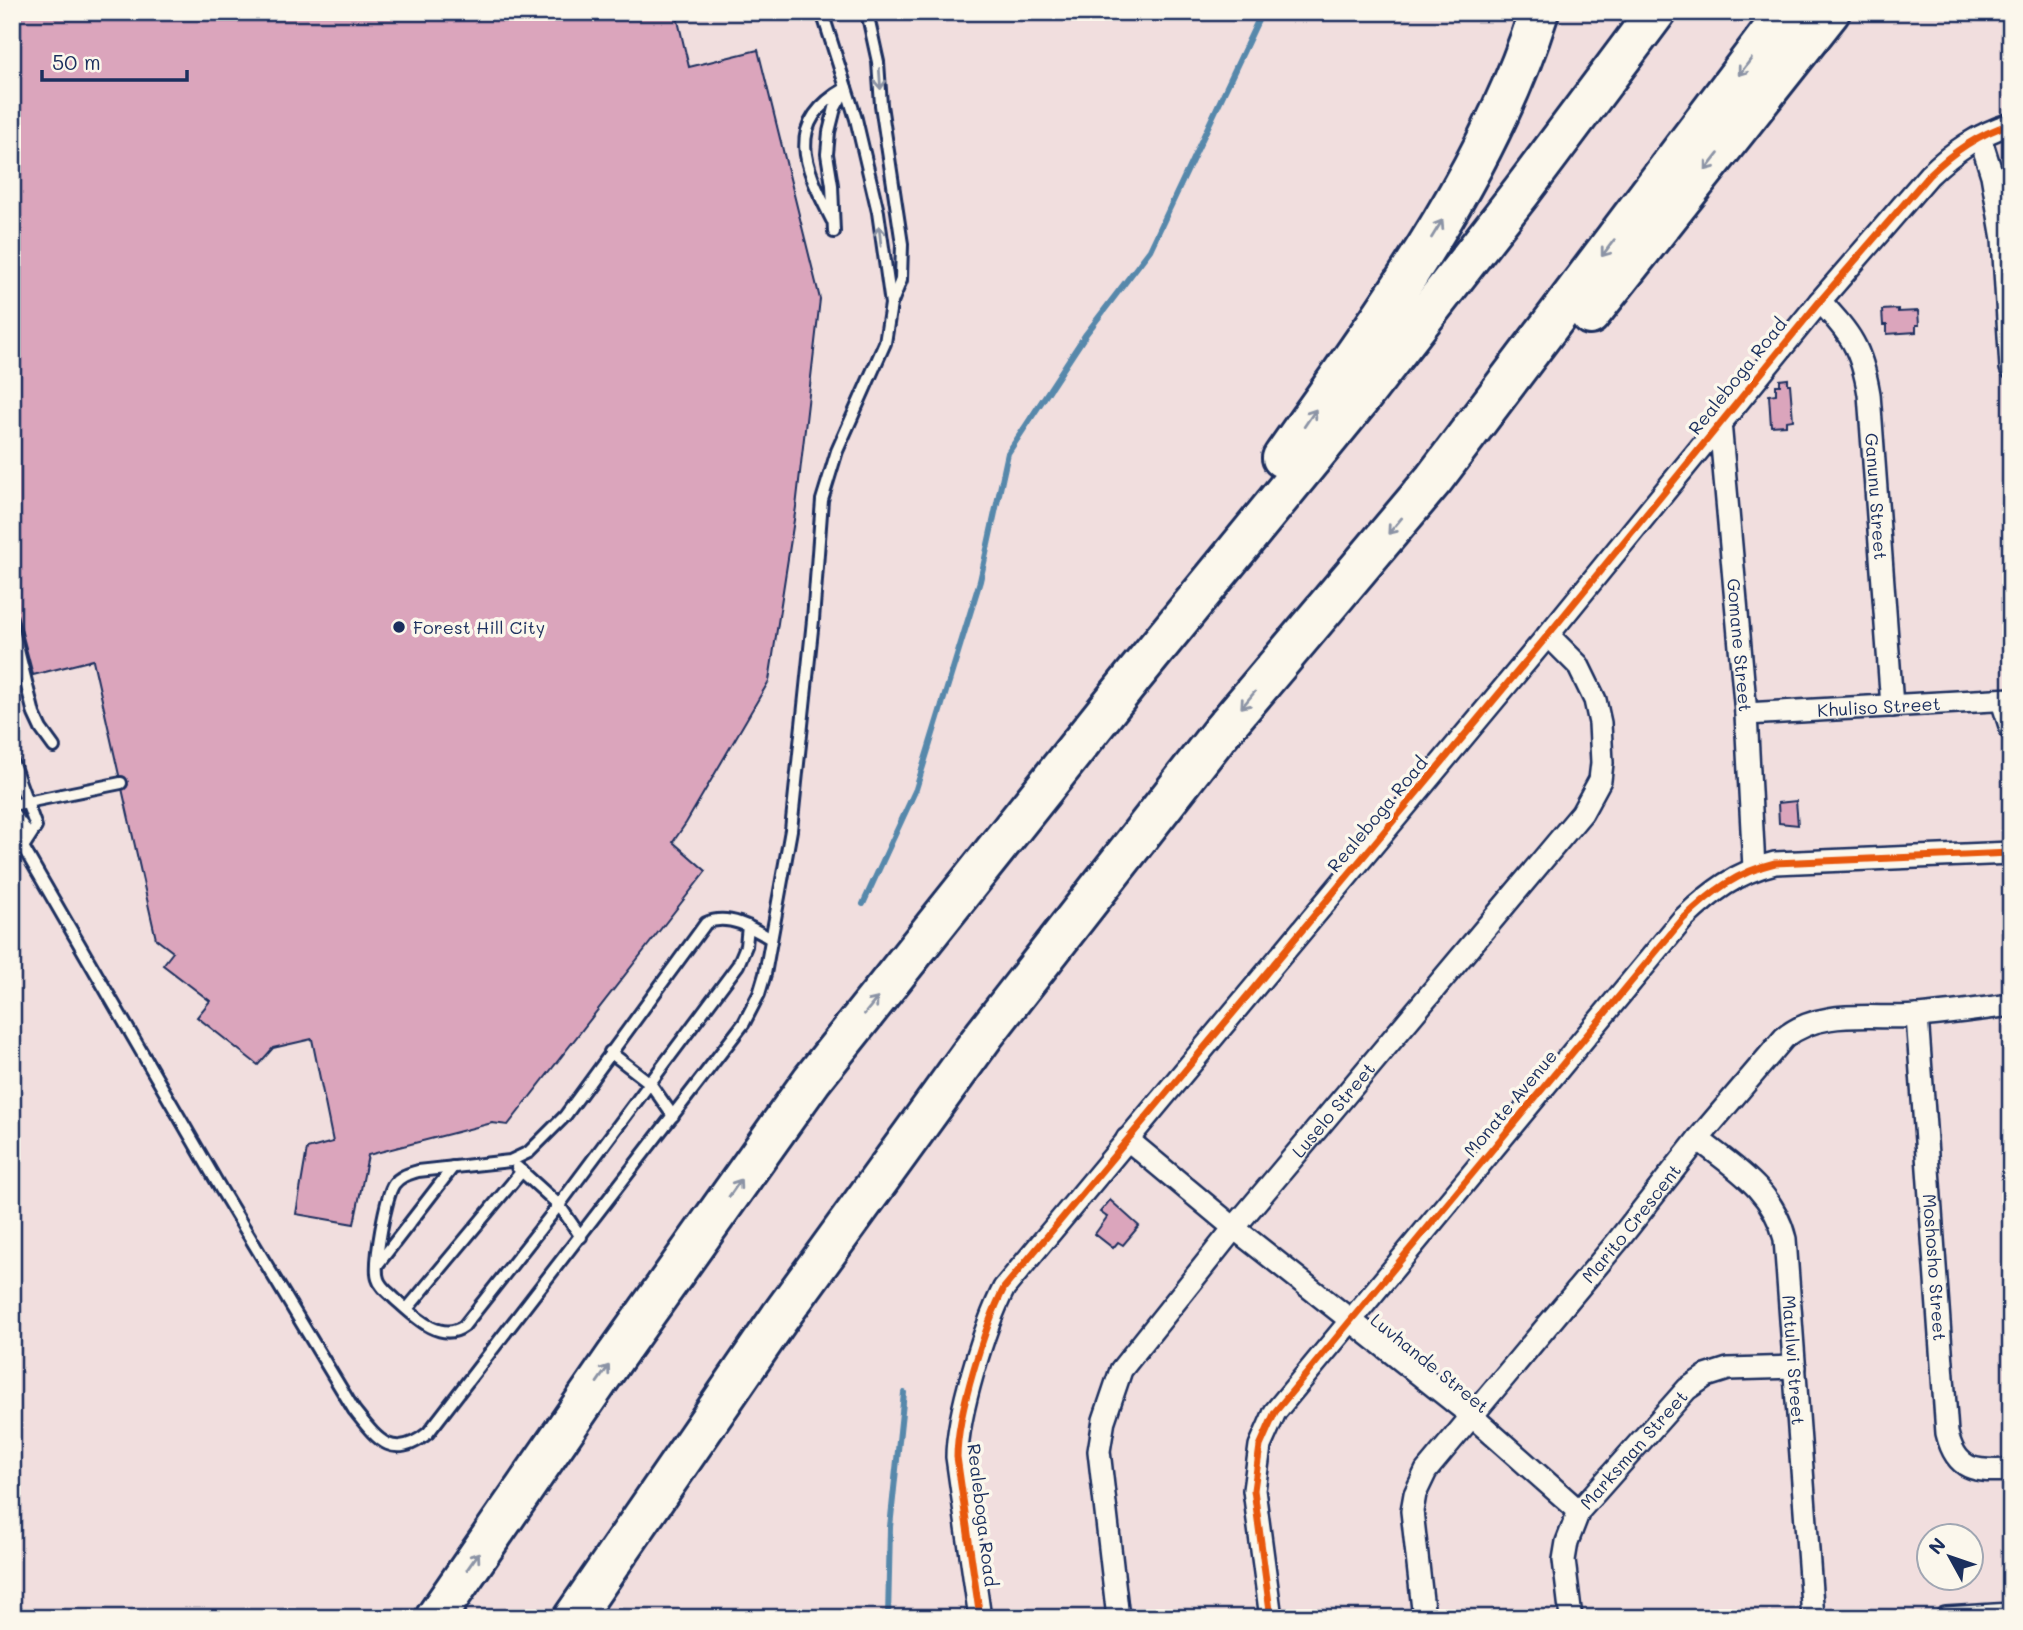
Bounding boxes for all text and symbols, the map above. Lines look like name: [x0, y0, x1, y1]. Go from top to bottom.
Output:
scale bar: [42, 38, 187, 82]
text: 50 m: [52, 48, 101, 75]
one-way arrow: [1738, 57, 1753, 76]
one-way arrow: [873, 67, 886, 90]
one-way arrow: [1704, 152, 1719, 170]
one-way arrow: [1430, 220, 1444, 240]
one-way arrow: [874, 226, 887, 248]
one-way arrow: [1601, 239, 1616, 257]
street label: Realeboga Road: [1682, 313, 1792, 439]
one-way arrow: [1303, 409, 1317, 428]
street label: Ganunu Street: [1860, 432, 1893, 561]
one-way arrow: [1387, 516, 1403, 534]
street label: Gomane Street: [1722, 577, 1758, 713]
place label: Forest Hill City: [413, 615, 545, 639]
marker: Forest Hill City: [391, 619, 407, 635]
one-way arrow: [1241, 690, 1256, 708]
street label: Khuliso Street: [1816, 691, 1941, 722]
street label: Realeboga Road: [1322, 751, 1432, 877]
one-way arrow: [863, 998, 878, 1016]
street label: Monate Avenue: [1458, 1044, 1562, 1162]
street label: Luselo Street: [1286, 1057, 1380, 1163]
street label: Marito Crescent: [1576, 1159, 1686, 1288]
one-way arrow: [727, 1179, 742, 1198]
street label: Moshosho Street: [1918, 1193, 1952, 1342]
street label: Matulwi Street: [1777, 1294, 1811, 1426]
street label: Luvhande Street: [1366, 1308, 1494, 1418]
one-way arrow: [596, 1365, 610, 1384]
street label: Marksman Street: [1574, 1385, 1693, 1514]
street label: Realeboga Road: [962, 1442, 1004, 1588]
north arrow: [1914, 1522, 1984, 1592]
text: N: [1922, 1532, 1951, 1559]
one-way arrow: [466, 1552, 480, 1571]

